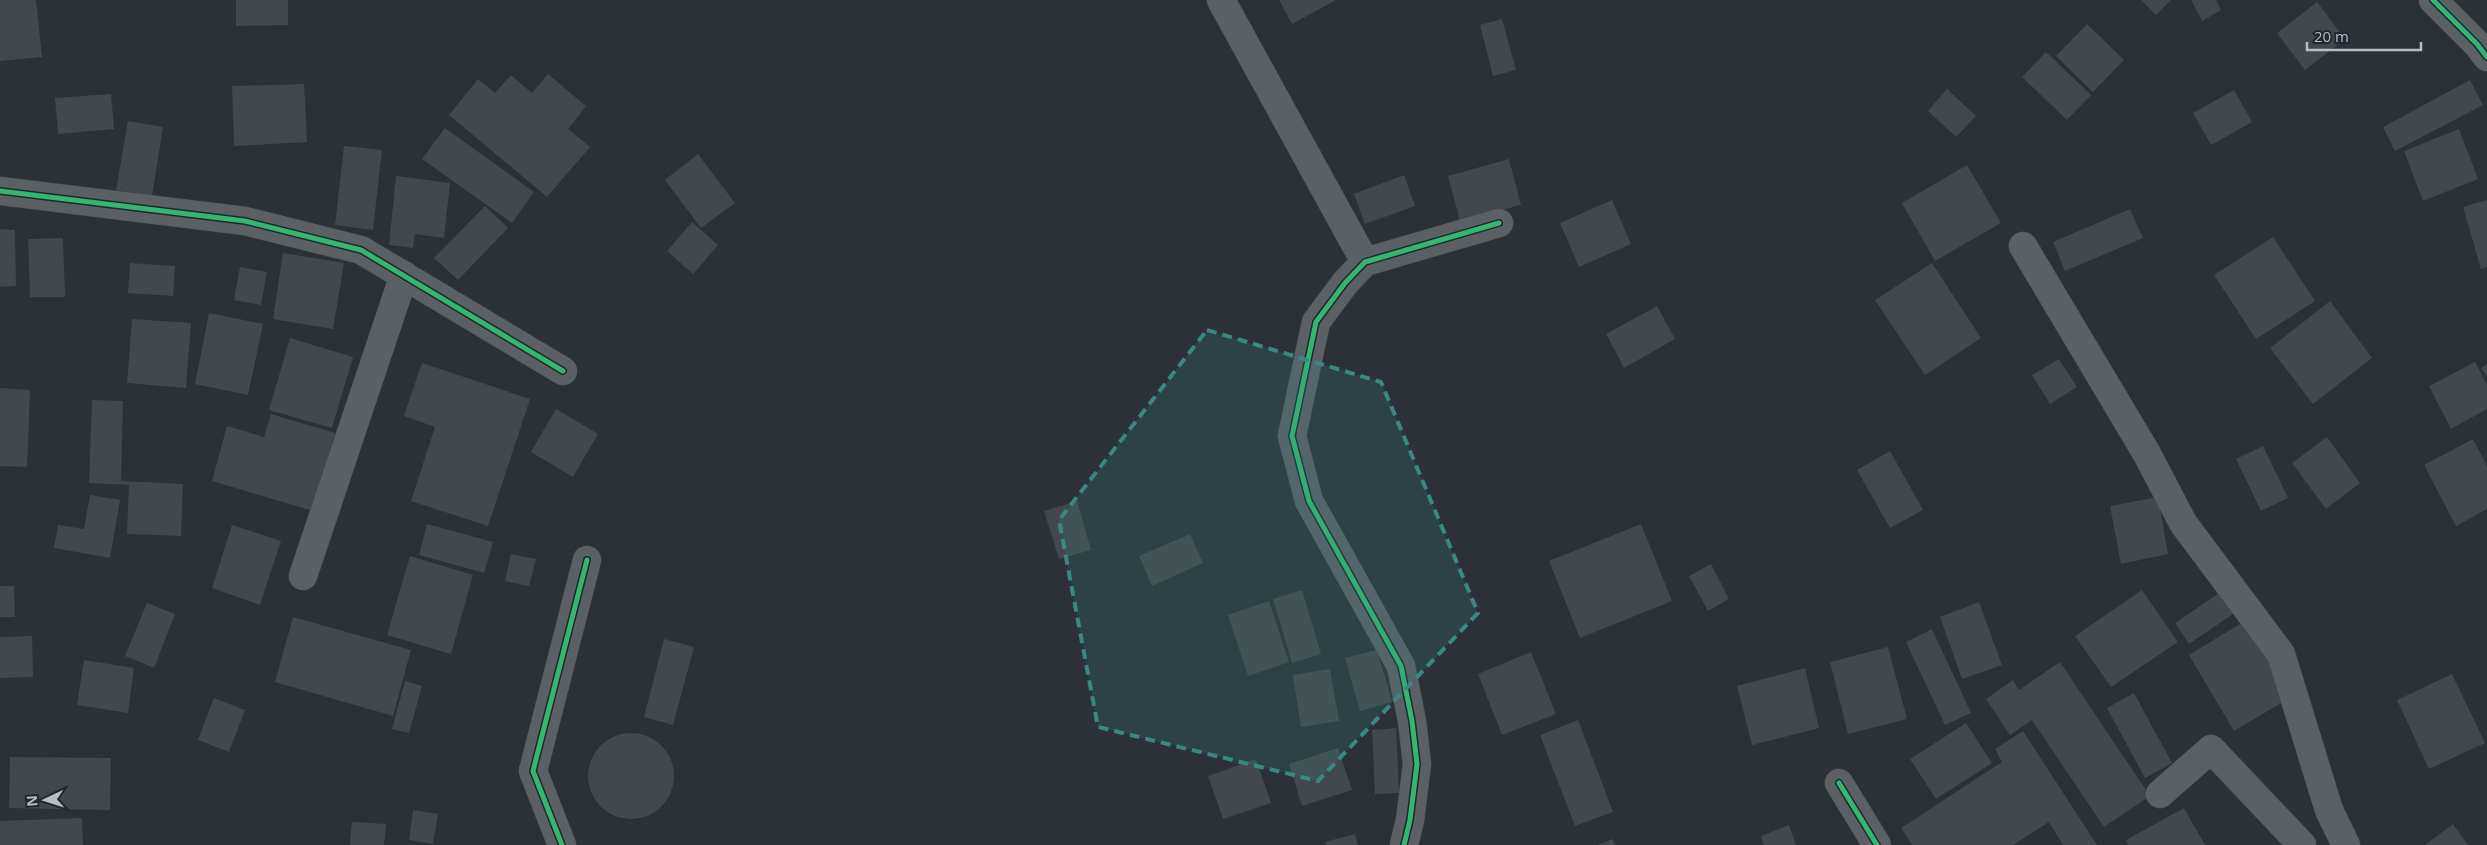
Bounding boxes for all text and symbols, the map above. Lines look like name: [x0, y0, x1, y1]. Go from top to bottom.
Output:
scale bar: [2307, 20, 2421, 52]
text: 20 m: [2314, 26, 2349, 46]
north arrow: [20, 775, 70, 825]
text: N: [22, 795, 41, 807]

